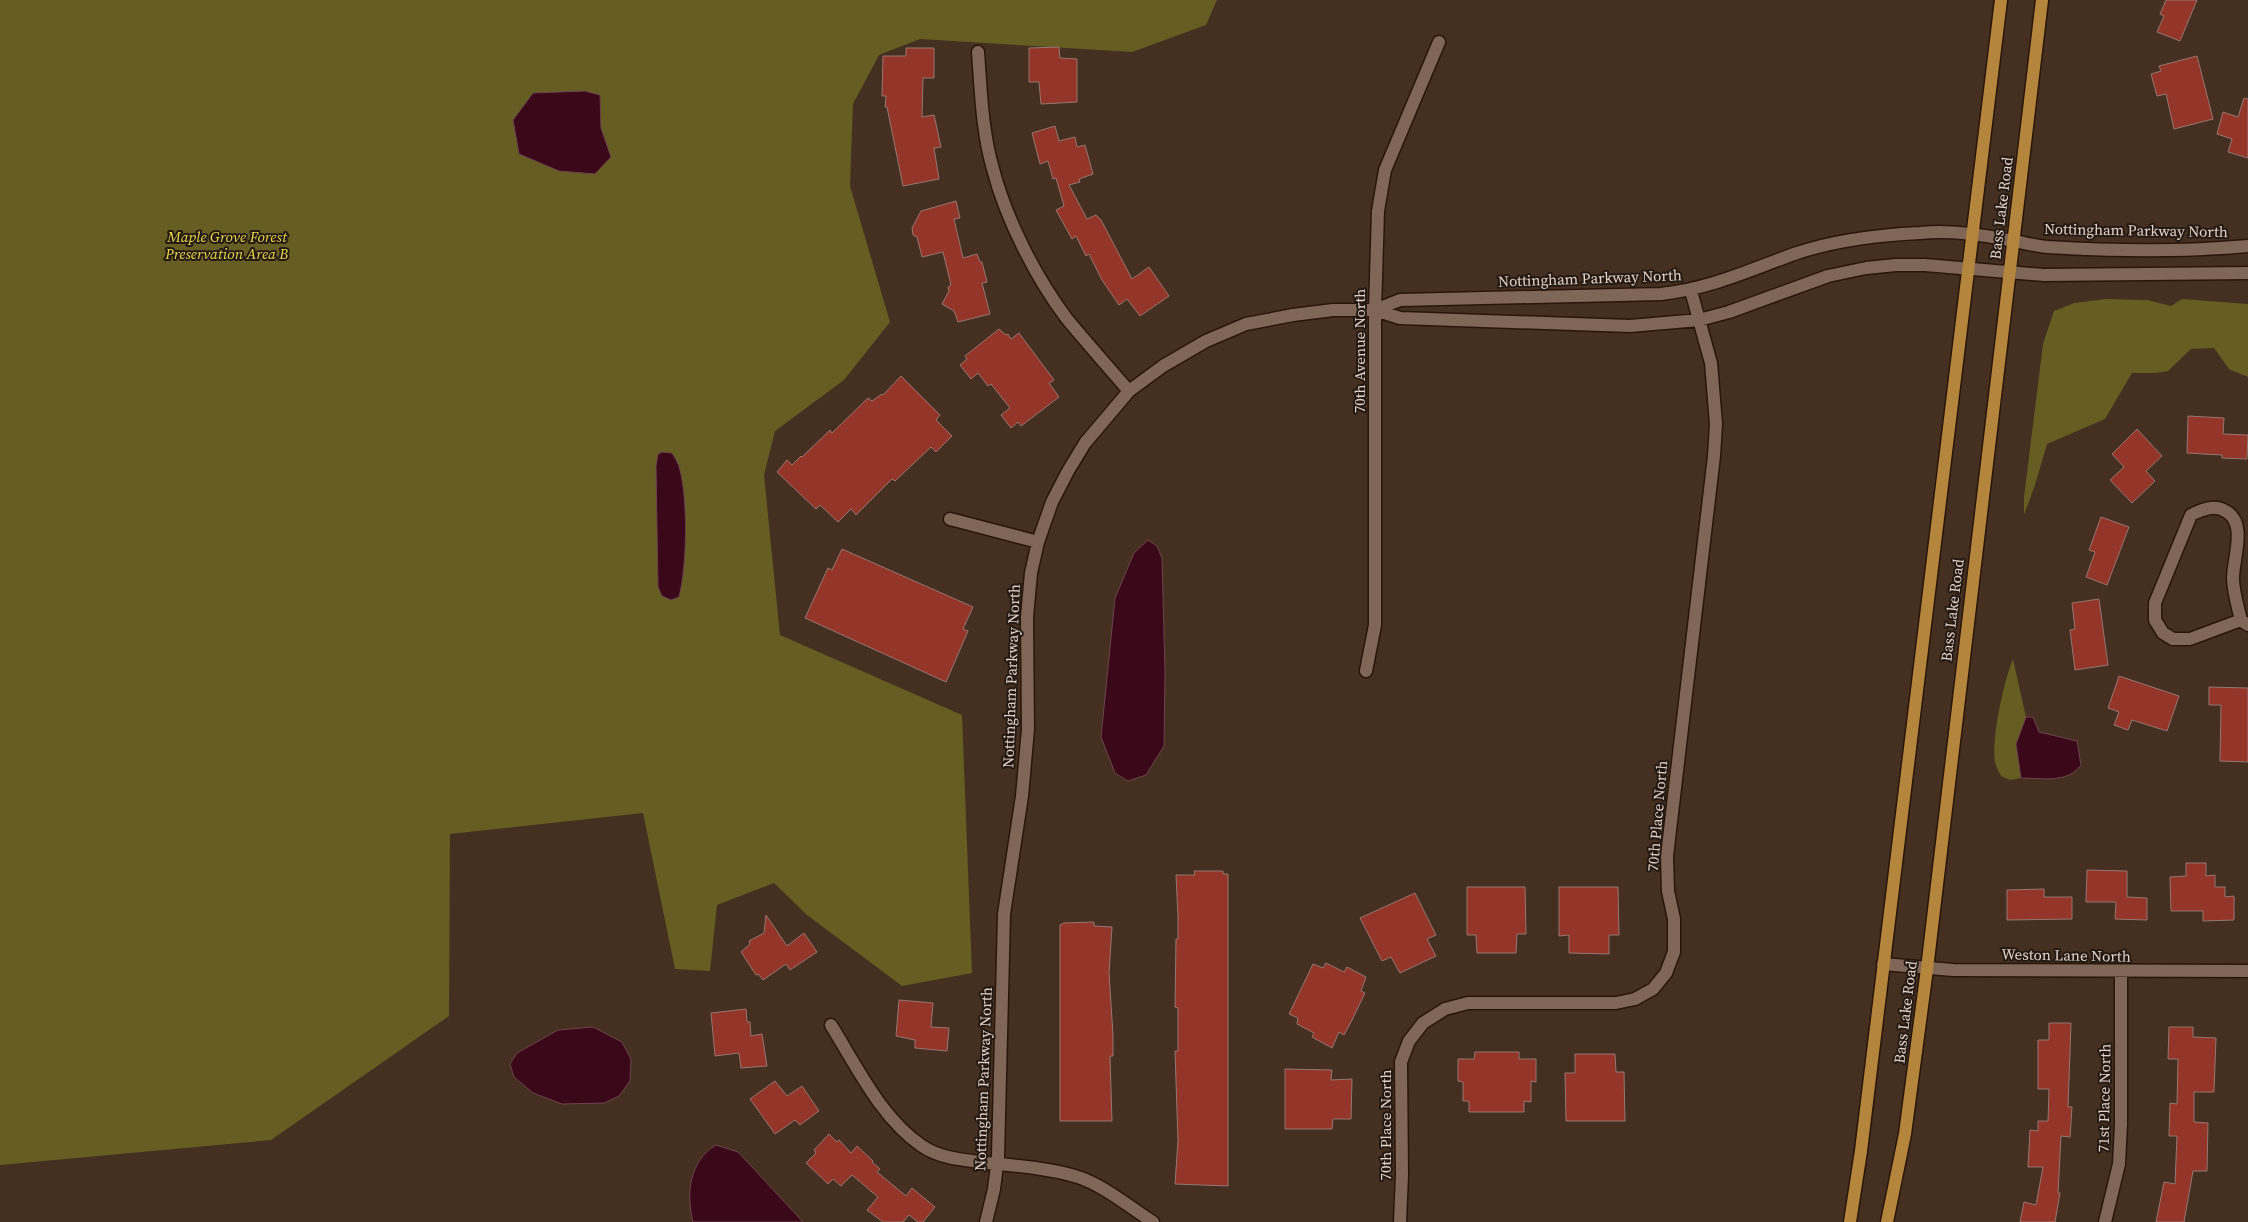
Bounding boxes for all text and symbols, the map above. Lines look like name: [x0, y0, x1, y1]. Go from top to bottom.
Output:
street label: Bass Lake Road: [1984, 155, 2018, 260]
street label: Nottingham Parkway North: [2044, 218, 2228, 242]
park label: Maple Grove Forest Preservation Area B: [164, 226, 289, 264]
street label: Nottingham Parkway North: [1498, 264, 1682, 292]
street label: 70th Avenue North: [1349, 289, 1370, 413]
street label: Bass Lake Road: [1935, 557, 1969, 662]
street label: Nottingham Parkway North: [997, 584, 1025, 768]
street label: 70th Place North: [1642, 760, 1672, 872]
street label: Weston Lane North: [2001, 943, 2131, 967]
street label: Bass Lake Road: [1888, 959, 1922, 1064]
street label: Nottingham Parkway North: [969, 987, 997, 1171]
street label: 71st Place North: [2093, 1043, 2115, 1153]
street label: 70th Place North: [1375, 1069, 1396, 1181]

